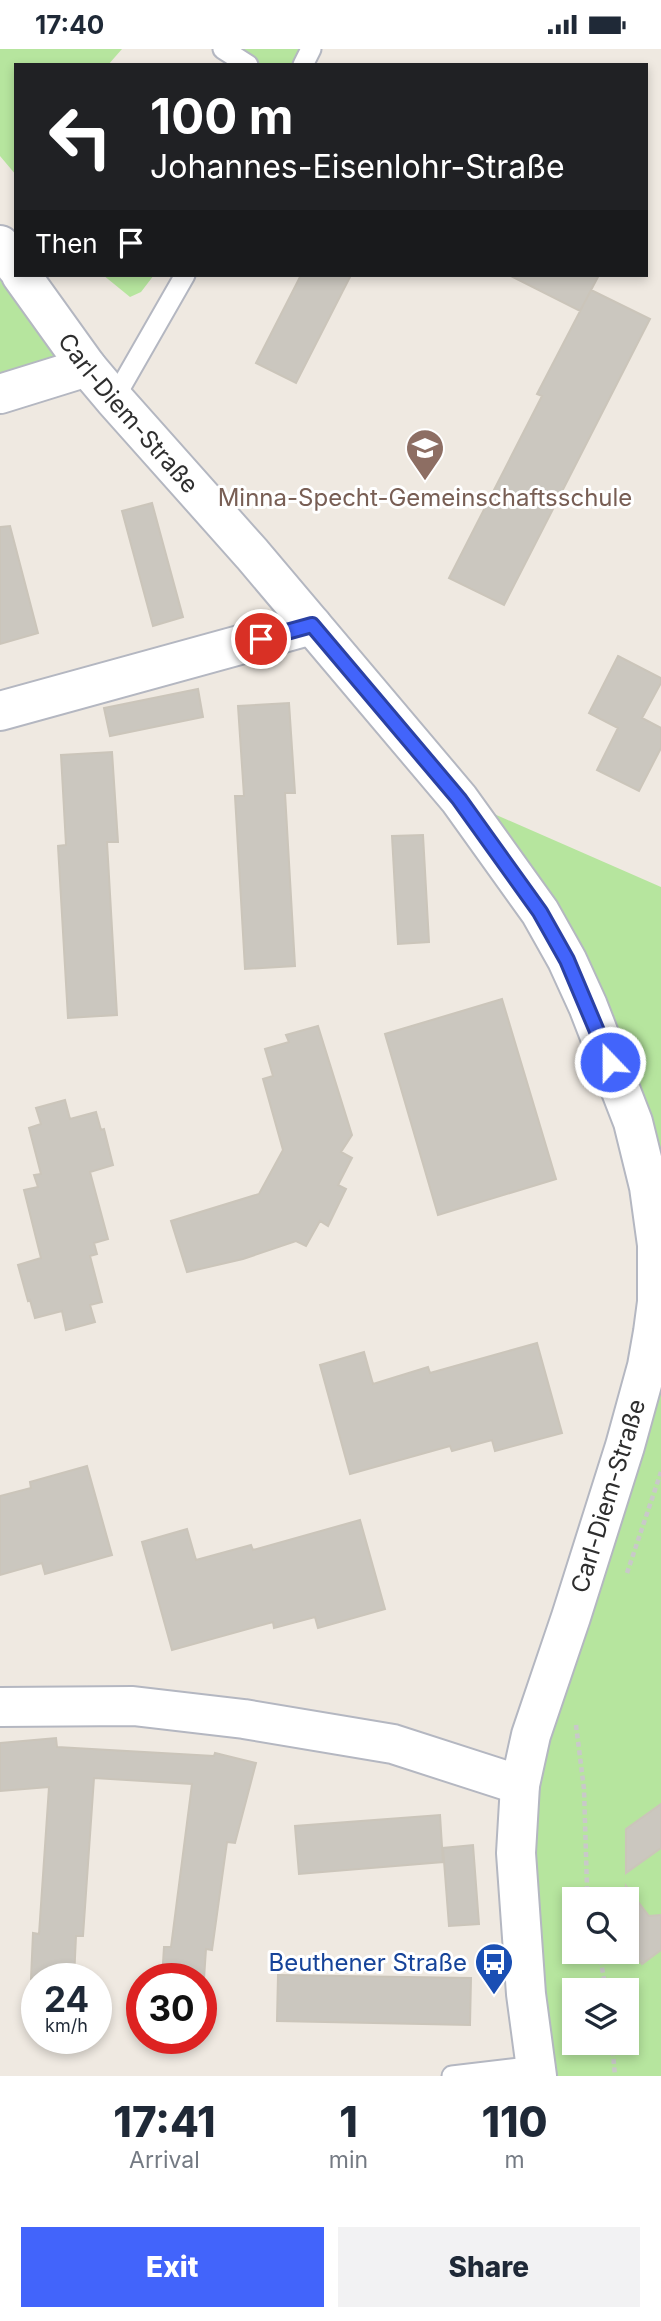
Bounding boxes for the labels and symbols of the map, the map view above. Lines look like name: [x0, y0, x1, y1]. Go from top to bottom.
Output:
street label: Carl-Diem-Straße: [53, 327, 205, 499]
school or university icon: Minna-Specht-Gemeinschaftsschule: [404, 427, 446, 482]
place label: Minna-Specht-Gemeinschaftsschule: [218, 483, 632, 512]
pin: [231, 609, 291, 669]
position arrow: [573, 1025, 647, 1099]
street label: Carl-Diem-Straße: [565, 1396, 651, 1596]
bus stop icon: Beuthener Straße: [473, 1941, 515, 1996]
place label: Beuthener Straße: [269, 1948, 467, 1977]
speed limit sign: 30: [126, 1963, 217, 2054]

